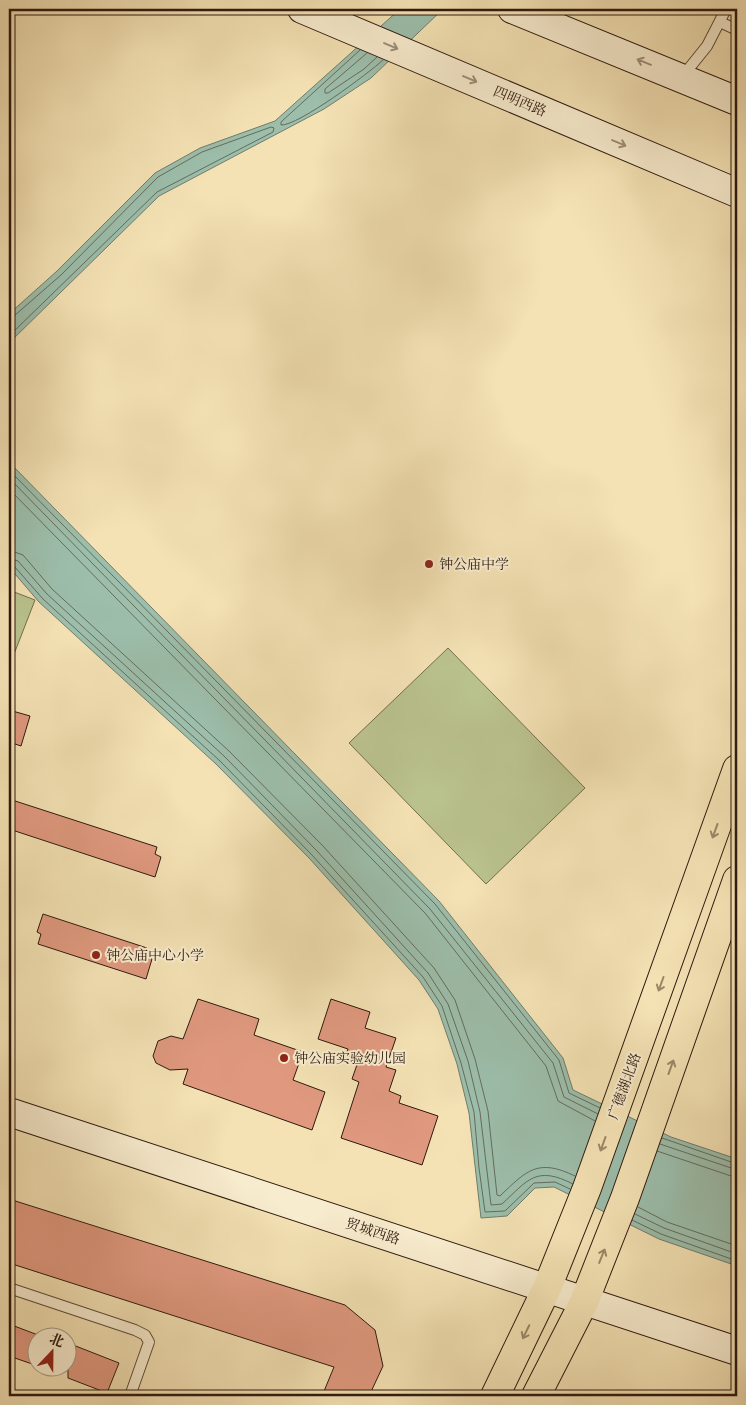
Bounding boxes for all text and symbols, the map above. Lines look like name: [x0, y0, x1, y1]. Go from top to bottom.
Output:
one-way arrow: [383, 42, 398, 51]
one-way arrow: [636, 57, 651, 66]
one-way arrow: [462, 75, 477, 85]
street label: 四明西路: [490, 83, 549, 121]
one-way arrow: [611, 139, 626, 148]
place label: 钟公庙中学: [439, 556, 509, 574]
marker: 钟公庙中学: [423, 558, 435, 570]
one-way arrow: [710, 823, 719, 839]
place label: 钟公庙中心小学: [106, 947, 204, 965]
marker: 钟公庙中心小学: [90, 949, 102, 961]
one-way arrow: [656, 976, 665, 992]
place label: 钟公庙实验幼儿园: [294, 1050, 406, 1068]
street label: 广德湖北路: [605, 1050, 645, 1122]
marker: 钟公庙实验幼儿园: [278, 1052, 290, 1064]
one-way arrow: [667, 1060, 676, 1075]
one-way arrow: [598, 1136, 607, 1151]
street label: 贸城西路: [343, 1215, 402, 1249]
one-way arrow: [597, 1249, 607, 1264]
one-way arrow: [521, 1325, 531, 1340]
north arrow: [28, 1328, 78, 1378]
text: 北: [47, 1330, 66, 1352]

